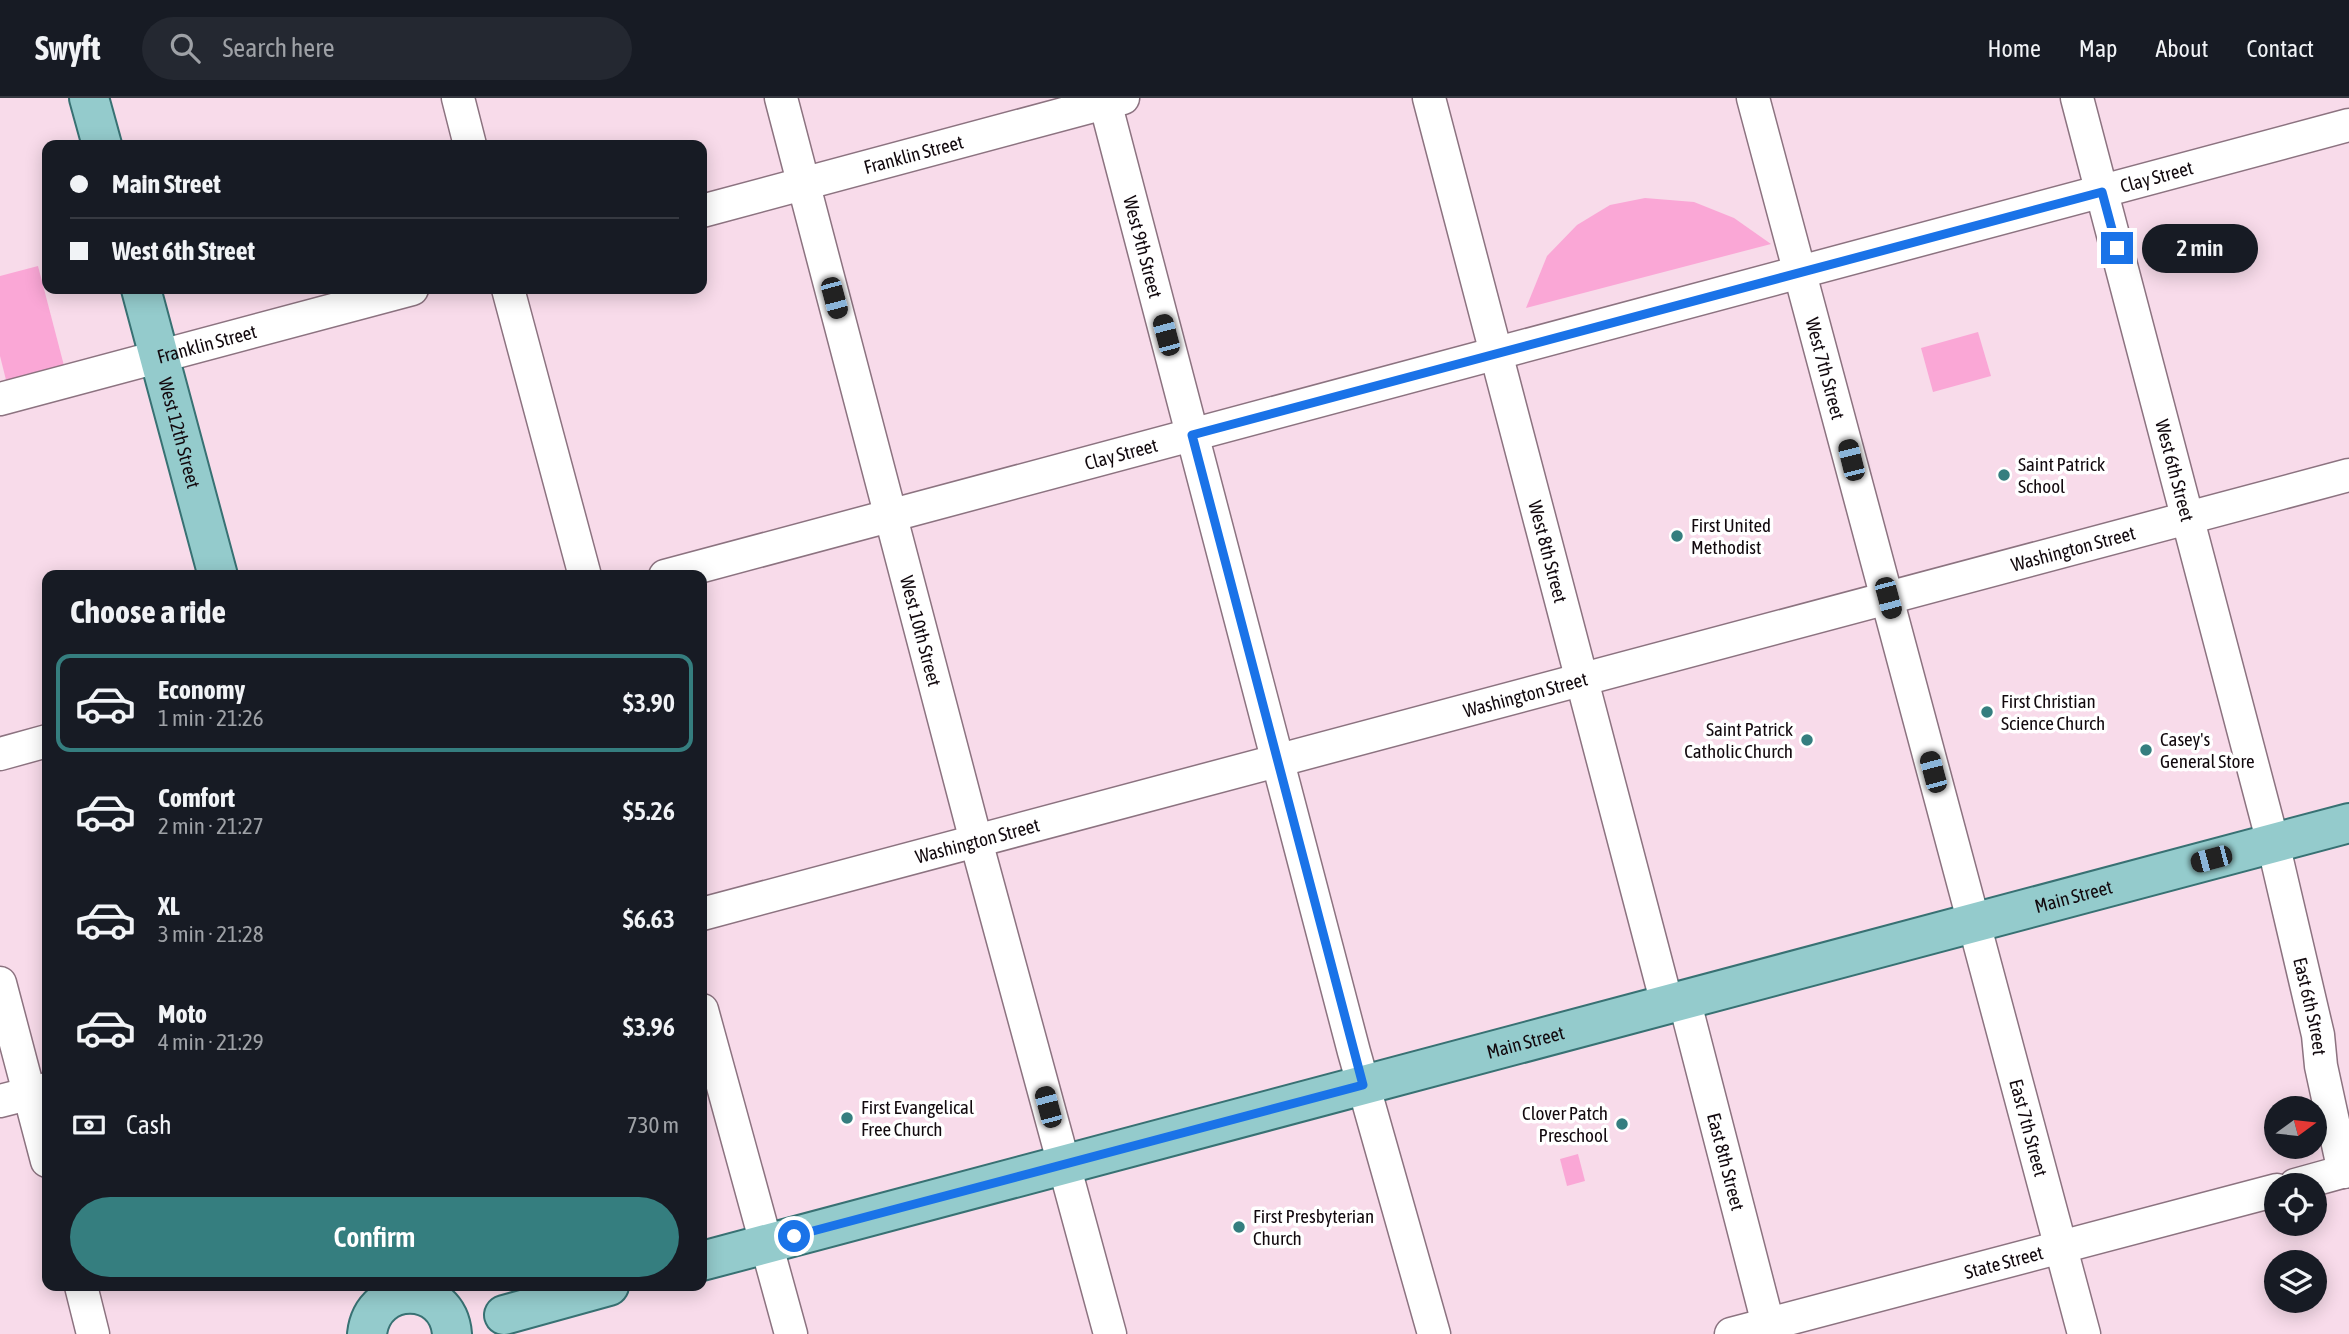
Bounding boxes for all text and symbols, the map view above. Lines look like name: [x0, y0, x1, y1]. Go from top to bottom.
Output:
search box: [142, 17, 632, 80]
text: Swyft: [35, 29, 100, 67]
icon: search: [166, 29, 204, 67]
text: Search here: [222, 33, 335, 63]
text: Home: [1987, 35, 2041, 62]
text: Map: [2079, 35, 2117, 62]
text: About: [2155, 35, 2208, 62]
text: Contact: [2246, 35, 2314, 62]
street label: Franklin Street: [861, 130, 966, 178]
street label: Clay Street: [2118, 156, 2195, 197]
text: Main Street: [112, 169, 221, 199]
street label: West 9th Street: [1119, 194, 1167, 300]
callout: 2 min: [2142, 223, 2257, 272]
route end: [2101, 232, 2133, 264]
text: 2 min: [2177, 235, 2223, 261]
text: West 6th Street: [112, 236, 255, 266]
car: [819, 275, 850, 321]
car: [1151, 312, 1182, 358]
street label: West 7th Street: [1801, 315, 1850, 422]
street label: Franklin Street: [155, 320, 259, 368]
street label: West 12th Street: [154, 375, 205, 491]
street label: West 6th Street: [2151, 417, 2199, 524]
street label: Clay Street: [1082, 434, 1160, 474]
car: [1836, 437, 1867, 483]
place label: Saint Patrick School: [2018, 453, 2106, 497]
marker: Saint Patrick School: [1996, 467, 2012, 483]
street label: West 8th Street: [1524, 498, 1572, 605]
place label: First United Methodist: [1691, 514, 1771, 558]
street label: Washington Street: [2009, 521, 2138, 576]
marker: First United Methodist: [1669, 528, 1685, 544]
street label: West 10th Street: [896, 573, 946, 689]
car: [1873, 575, 1904, 621]
text: Choose a ride: [70, 593, 226, 630]
street label: Washington Street: [1461, 668, 1590, 722]
icon: car: [74, 672, 137, 735]
text: Economy: [158, 675, 245, 705]
text: $3.90: [623, 688, 675, 718]
place label: First Christian Science Church: [2001, 690, 2105, 734]
marker: First Christian Science Church: [1979, 704, 1995, 720]
text: 1 min · 21:26: [158, 705, 264, 731]
place label: Saint Patrick Catholic Church: [1684, 718, 1794, 762]
place label: Casey's General Store: [2160, 728, 2255, 772]
marker: Saint Patrick Catholic Church: [1799, 732, 1815, 748]
marker: Casey's General Store: [2138, 742, 2154, 758]
car: [1918, 749, 1949, 795]
icon: car: [74, 780, 137, 843]
text: Comfort: [158, 783, 235, 813]
text: $5.26: [623, 796, 675, 826]
text: 2 min · 21:27: [158, 813, 264, 839]
street label: Washington Street: [913, 814, 1042, 868]
car: [2188, 843, 2235, 875]
street label: Main Street: [2032, 875, 2115, 917]
icon: car: [74, 888, 137, 951]
text: XL: [158, 891, 180, 921]
text: $6.63: [623, 904, 675, 934]
text: 3 min · 21:28: [158, 921, 264, 947]
street label: East 6th Street: [2289, 955, 2331, 1056]
icon: car: [74, 996, 137, 1059]
text: Moto: [158, 999, 207, 1029]
text: $3.96: [623, 1012, 675, 1042]
street label: Main Street: [1484, 1021, 1567, 1063]
text: 4 min · 21:29: [158, 1029, 264, 1055]
street label: East 7th Street: [2005, 1077, 2052, 1179]
car: [1033, 1084, 1064, 1130]
place label: First Evangelical Free Church: [861, 1096, 974, 1140]
north arrow: [2264, 1096, 2328, 1158]
map controls: [2264, 1096, 2327, 1313]
place label: Clover Patch Preschool: [1522, 1102, 1608, 1146]
icon: cash: [70, 1106, 108, 1144]
text: Cash: [126, 1110, 172, 1140]
marker: First Evangelical Free Church: [839, 1110, 855, 1126]
street label: East 8th Street: [1703, 1111, 1749, 1213]
text: 730 m: [627, 1112, 679, 1138]
marker: Clover Patch Preschool: [1614, 1116, 1630, 1132]
button: locate: [2264, 1173, 2327, 1236]
button: Confirm: [70, 1197, 679, 1277]
place label: First Presbyterian Church: [1253, 1205, 1374, 1249]
marker: First Presbyterian Church: [1231, 1219, 1247, 1235]
route start: [778, 1220, 810, 1252]
street label: State Street: [1962, 1241, 2045, 1283]
button: layers: [2264, 1250, 2327, 1313]

